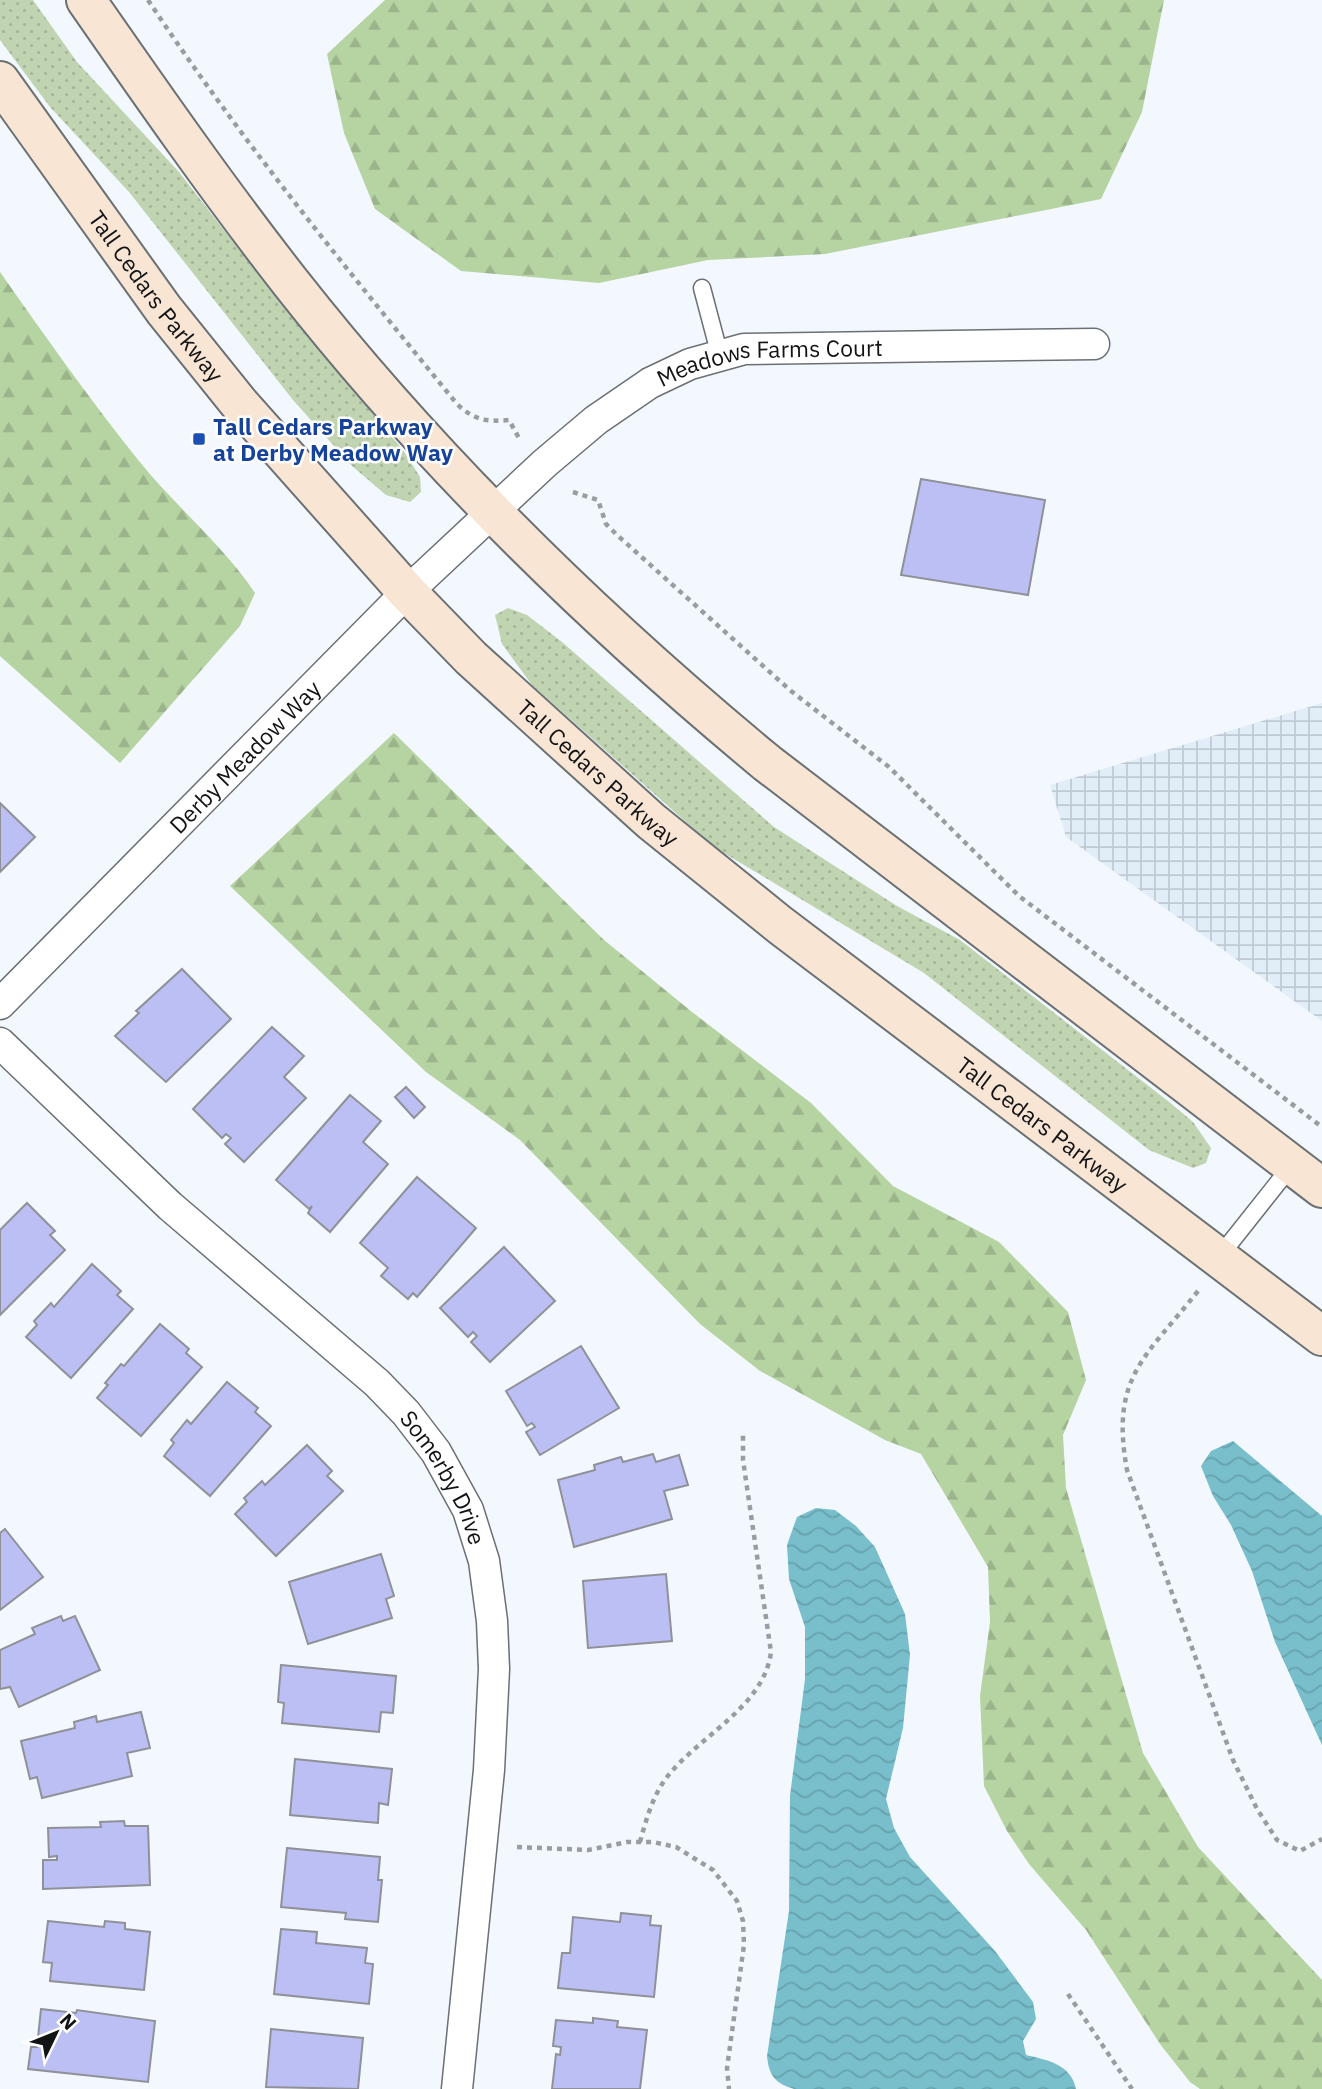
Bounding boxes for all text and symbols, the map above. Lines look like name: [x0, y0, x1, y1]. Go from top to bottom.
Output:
street label: Tall Cedars Parkway: [82, 204, 231, 388]
street label: Meadows Farms Court: [651, 332, 883, 393]
place label: Tall Cedars Parkway at Derby Meadow Way: [213, 411, 454, 467]
marker: Tall Cedars Parkway at Derby Meadow Way: [191, 431, 207, 447]
street label: Derby Meadow Way: [162, 673, 327, 839]
street label: Tall Cedars Parkway: [511, 692, 686, 853]
street label: Tall Cedars Parkway: [951, 1050, 1135, 1199]
street label: Somerby Drive: [394, 1404, 493, 1548]
north arrow: [21, 1998, 91, 2068]
text: N: [55, 2008, 82, 2035]

